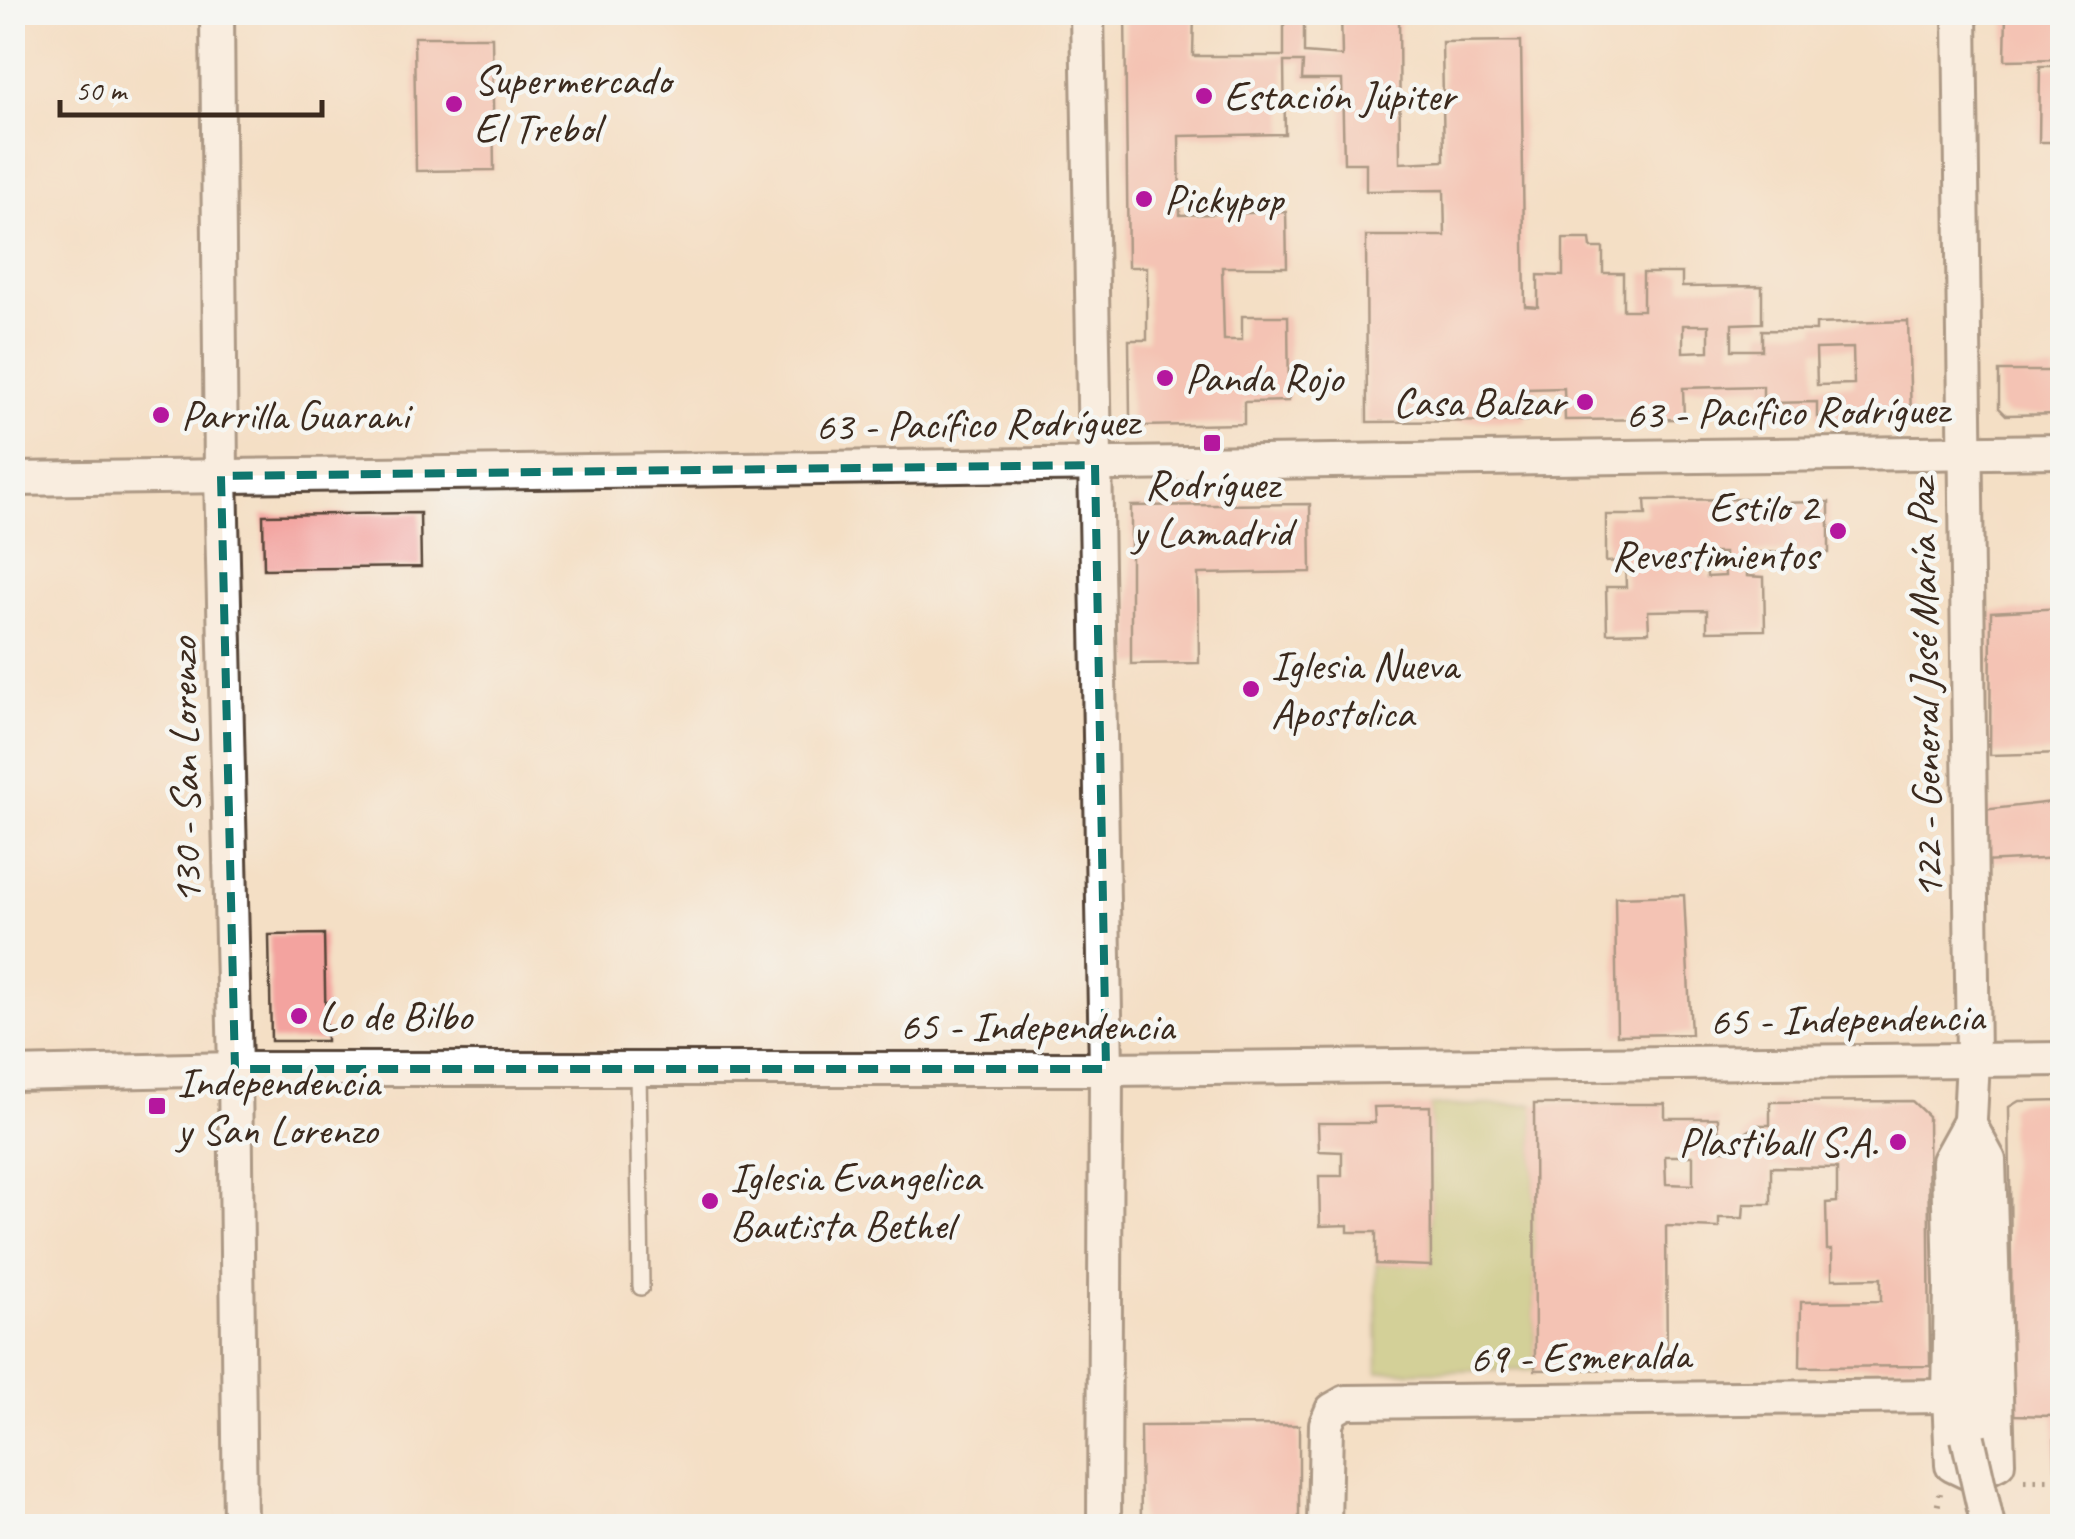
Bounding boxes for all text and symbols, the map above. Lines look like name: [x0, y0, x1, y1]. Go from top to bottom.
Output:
place label: Supermercado El Trebol: [474, 54, 675, 155]
scale bar: [60, 55, 322, 117]
place label: Estación Júpiter: [1224, 70, 1458, 123]
text: 50 m: [75, 71, 128, 109]
marker: Estación Júpiter: [1193, 85, 1215, 107]
marker: Supermercado El Trebol: [443, 93, 465, 115]
place label: Pickypop: [1164, 173, 1285, 226]
marker: Pickypop: [1133, 188, 1155, 210]
place label: Panda Rojo: [1185, 352, 1345, 405]
marker: Panda Rojo: [1154, 367, 1176, 389]
place label: Casa Balzar: [1393, 376, 1569, 429]
street label: 63 - Pacífico Rodríguez: [1625, 383, 1953, 441]
place label: Parrilla Guarani: [181, 389, 414, 442]
marker: Casa Balzar: [1574, 391, 1596, 413]
street label: 63 - Pacífico Rodríguez: [815, 395, 1143, 453]
marker: Parrilla Guarani: [150, 404, 172, 426]
marker: Rodríguez y Lamadrid: [1201, 432, 1223, 454]
place label: Rodríguez y Lamadrid: [1129, 458, 1298, 559]
street label: 122 - General José María Paz: [1895, 474, 1955, 899]
place label: Estilo 2 Revestimientos: [1612, 481, 1822, 582]
marker: Estilo 2 Revestimientos: [1827, 520, 1849, 542]
street label: 130 - San Lorenzo: [156, 635, 214, 905]
place label: Iglesia Nueva Apostolica: [1271, 639, 1462, 740]
marker: Iglesia Nueva Apostolica: [1240, 678, 1262, 700]
place label: Lo de Bilbo: [319, 990, 474, 1043]
street label: 65 - Independencia: [1709, 990, 1988, 1048]
street label: 65 - Independencia: [900, 1000, 1177, 1053]
marker: Lo de Bilbo: [288, 1005, 310, 1027]
place label: Independencia y San Lorenzo: [174, 1056, 383, 1157]
marker: Independencia y San Lorenzo: [146, 1095, 168, 1117]
place label: Plastiball S.A.: [1679, 1116, 1879, 1169]
marker: Plastiball S.A.: [1887, 1131, 1909, 1153]
place label: Iglesia Evangelica Bautista Bethel: [730, 1151, 983, 1252]
marker: Iglesia Evangelica Bautista Bethel: [699, 1190, 721, 1212]
street label: 69 - Esmeralda: [1469, 1329, 1694, 1385]

